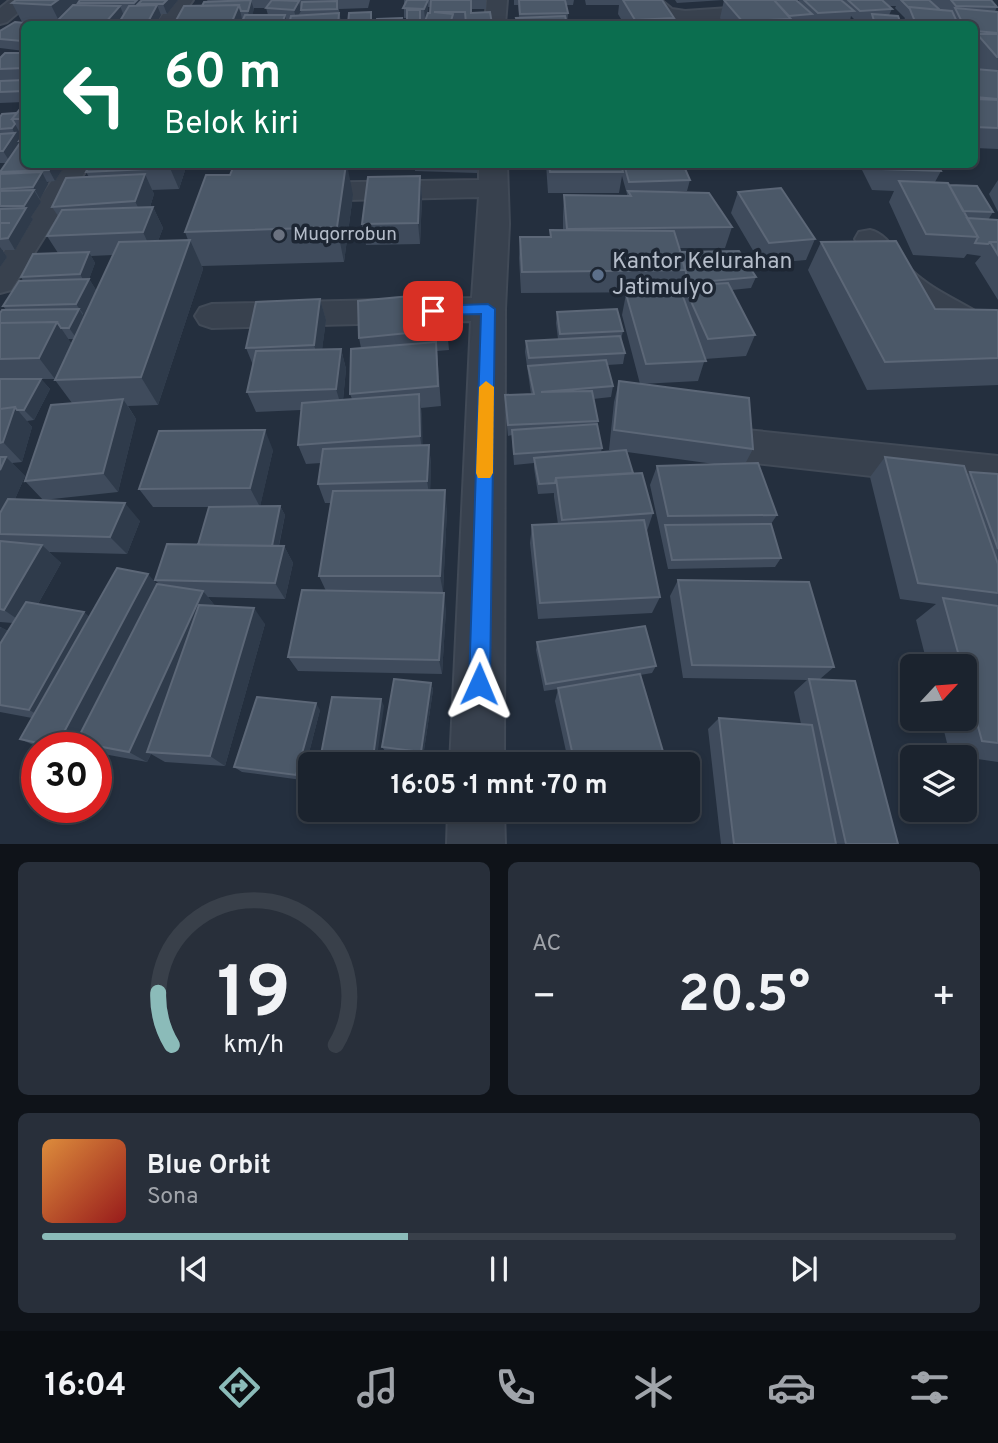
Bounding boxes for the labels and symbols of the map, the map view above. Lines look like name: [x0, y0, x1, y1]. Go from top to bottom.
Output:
place label: Muqorrobun: [293, 223, 397, 247]
marker: Muqorrobun: [271, 227, 287, 243]
place label: Kantor Kelurahan Jatimulyo: [612, 248, 792, 303]
marker: Kantor Kelurahan Jatimulyo: [590, 267, 606, 283]
pin: [403, 281, 463, 341]
position arrow: [442, 647, 516, 721]
north arrow: [900, 654, 976, 732]
speed limit sign: 30: [21, 732, 112, 823]

